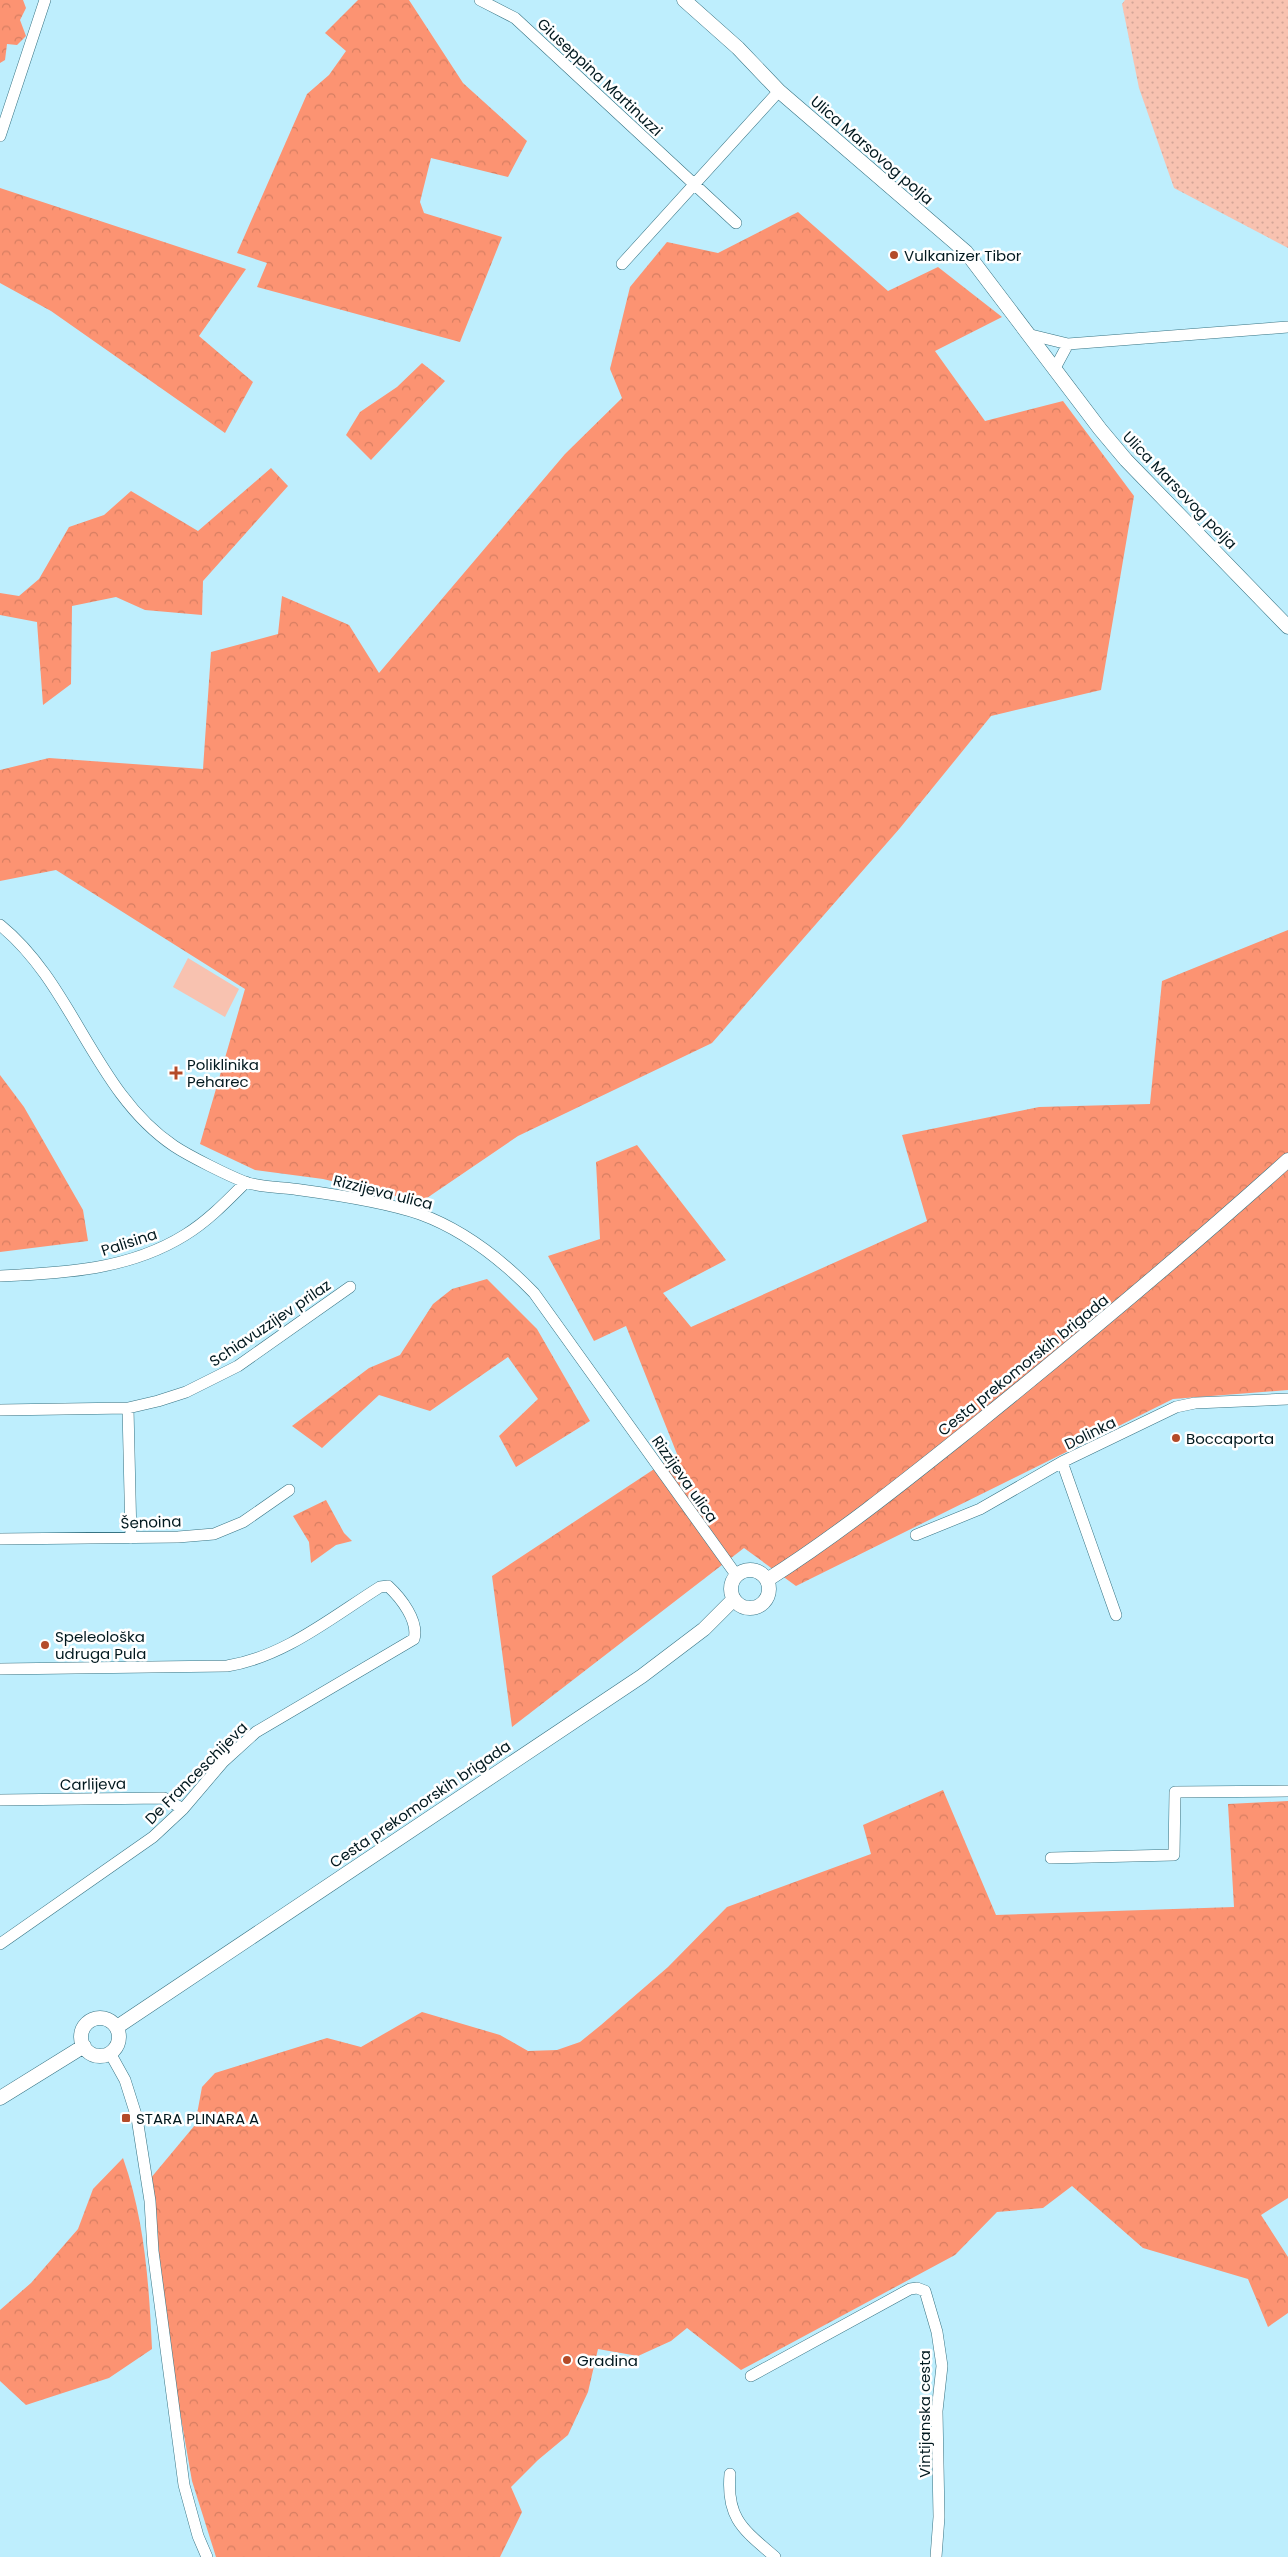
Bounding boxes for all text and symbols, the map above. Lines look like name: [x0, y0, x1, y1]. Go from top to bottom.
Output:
street label: Giuseppina Martinuzzi: [533, 13, 667, 141]
street label: Ulica Marsovog polja: [806, 91, 938, 209]
place label: Vulkanizer Tibor: [904, 245, 1022, 266]
marker: Vulkanizer Tibor: [888, 249, 900, 261]
street label: Ulica Marsovog polja: [1118, 426, 1242, 554]
place label: Poliklinika Peharec: [187, 1054, 259, 1092]
marker: Poliklinika Peharec: [169, 1066, 183, 1080]
street label: Rizzijeva ulica: [331, 1169, 435, 1215]
street label: Palisina: [98, 1223, 160, 1261]
street label: Schiavuzzijev prilaz: [205, 1274, 335, 1371]
street label: Cesta prekomorskih brigada: [933, 1289, 1113, 1441]
street label: Dolinka: [1061, 1411, 1119, 1455]
place label: Boccaporta: [1186, 1428, 1274, 1449]
street label: Rizzijeva ulica: [647, 1431, 723, 1527]
marker: Boccaporta: [1170, 1432, 1182, 1444]
street label: Šenoina: [120, 1510, 182, 1534]
place label: Speleološka udruga Pula: [55, 1626, 146, 1664]
marker: Speleološka udruga Pula: [39, 1639, 51, 1651]
street label: De Franceschijeva: [140, 1717, 252, 1829]
street label: Cesta prekomorskih brigada: [325, 1735, 515, 1873]
street label: Carlijeva: [60, 1773, 126, 1795]
place label: STARA PLINARA A: [136, 2108, 259, 2129]
marker: STARA PLINARA A: [120, 2112, 132, 2124]
place label: Gradina: [577, 2350, 638, 2371]
street label: Vintijanska cesta: [914, 2350, 935, 2478]
marker: Gradina: [561, 2354, 573, 2366]

